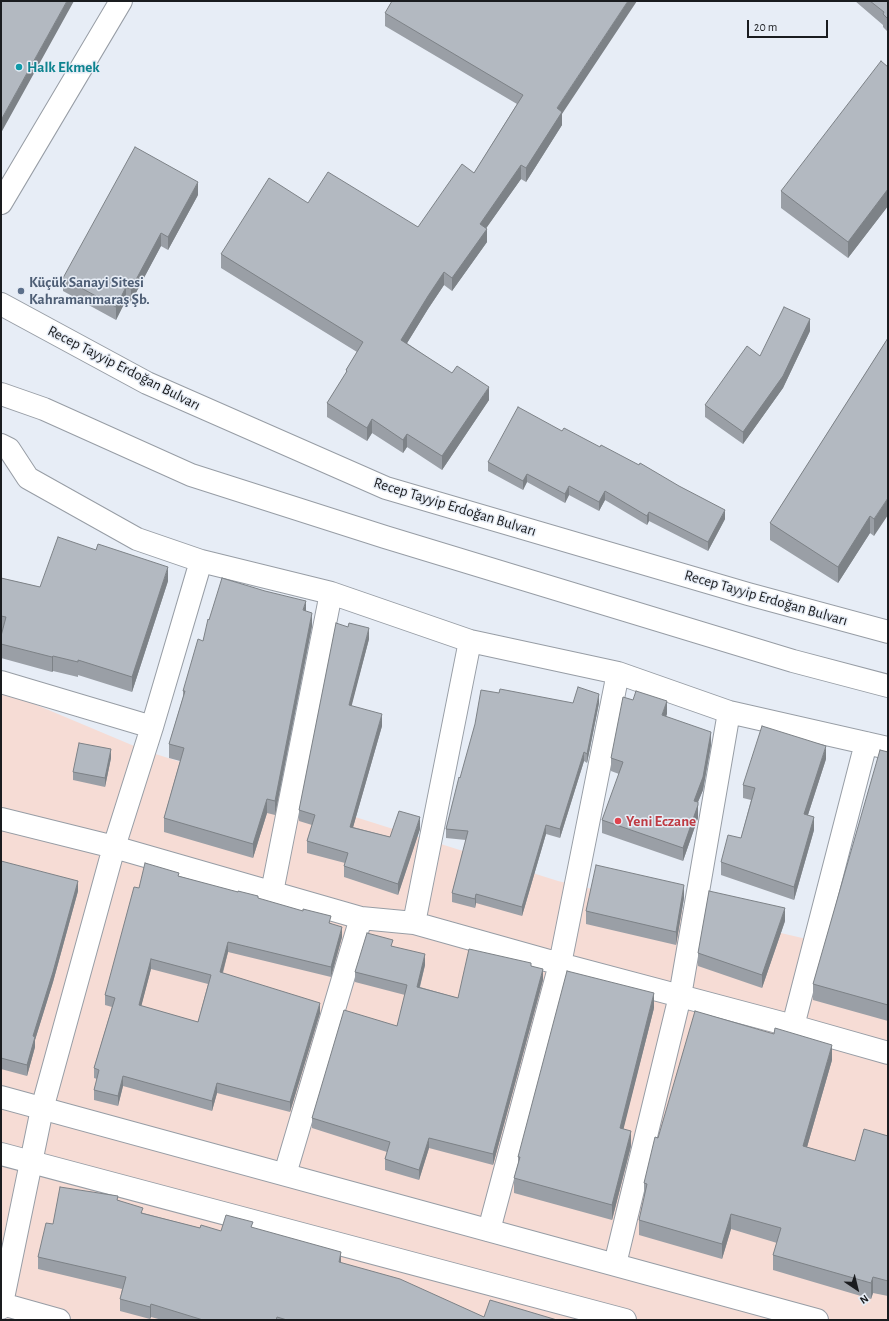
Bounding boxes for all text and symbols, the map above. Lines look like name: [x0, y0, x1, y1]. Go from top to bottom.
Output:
scale bar: [749, 12, 830, 38]
text: 20 m: [754, 21, 777, 33]
place label: Halk Ekmek: [27, 58, 100, 76]
marker: Halk Ekmek: [14, 62, 24, 72]
place label: Küçük Sanayi Sitesi Kahramanmaraş Şb.: [29, 273, 150, 308]
marker: Küçük Sanayi Sitesi Kahramanmaraş Şb.: [16, 286, 26, 296]
street label: Recep Tayyip Erdoğan Bulvarı: [45, 322, 203, 414]
street label: Recep Tayyip Erdoğan Bulvarı: [372, 474, 538, 540]
street label: Recep Tayyip Erdoğan Bulvarı: [682, 566, 850, 630]
place label: Yeni Eczane: [626, 812, 696, 830]
marker: Yeni Eczane: [613, 816, 623, 826]
north arrow: [837, 1269, 877, 1309]
text: N: [858, 1293, 870, 1306]

